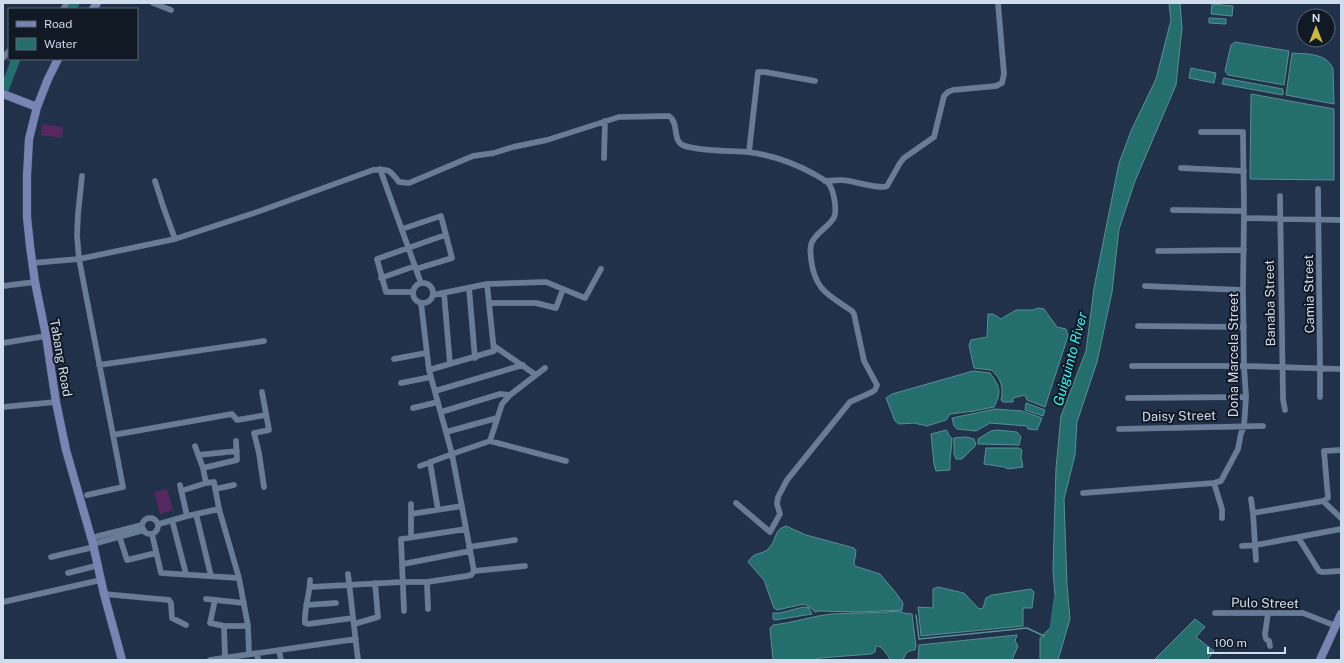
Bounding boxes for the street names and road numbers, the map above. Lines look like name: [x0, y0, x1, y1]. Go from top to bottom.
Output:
street label: Camia Street: [1301, 254, 1317, 334]
street label: Banaba Street: [1262, 260, 1278, 346]
street label: Doña Marcela Street: [1226, 293, 1241, 417]
street label: Tabang Road: [47, 318, 75, 398]
street label: Daisy Street: [1142, 408, 1216, 424]
street label: Pulo Street: [1231, 595, 1299, 611]

